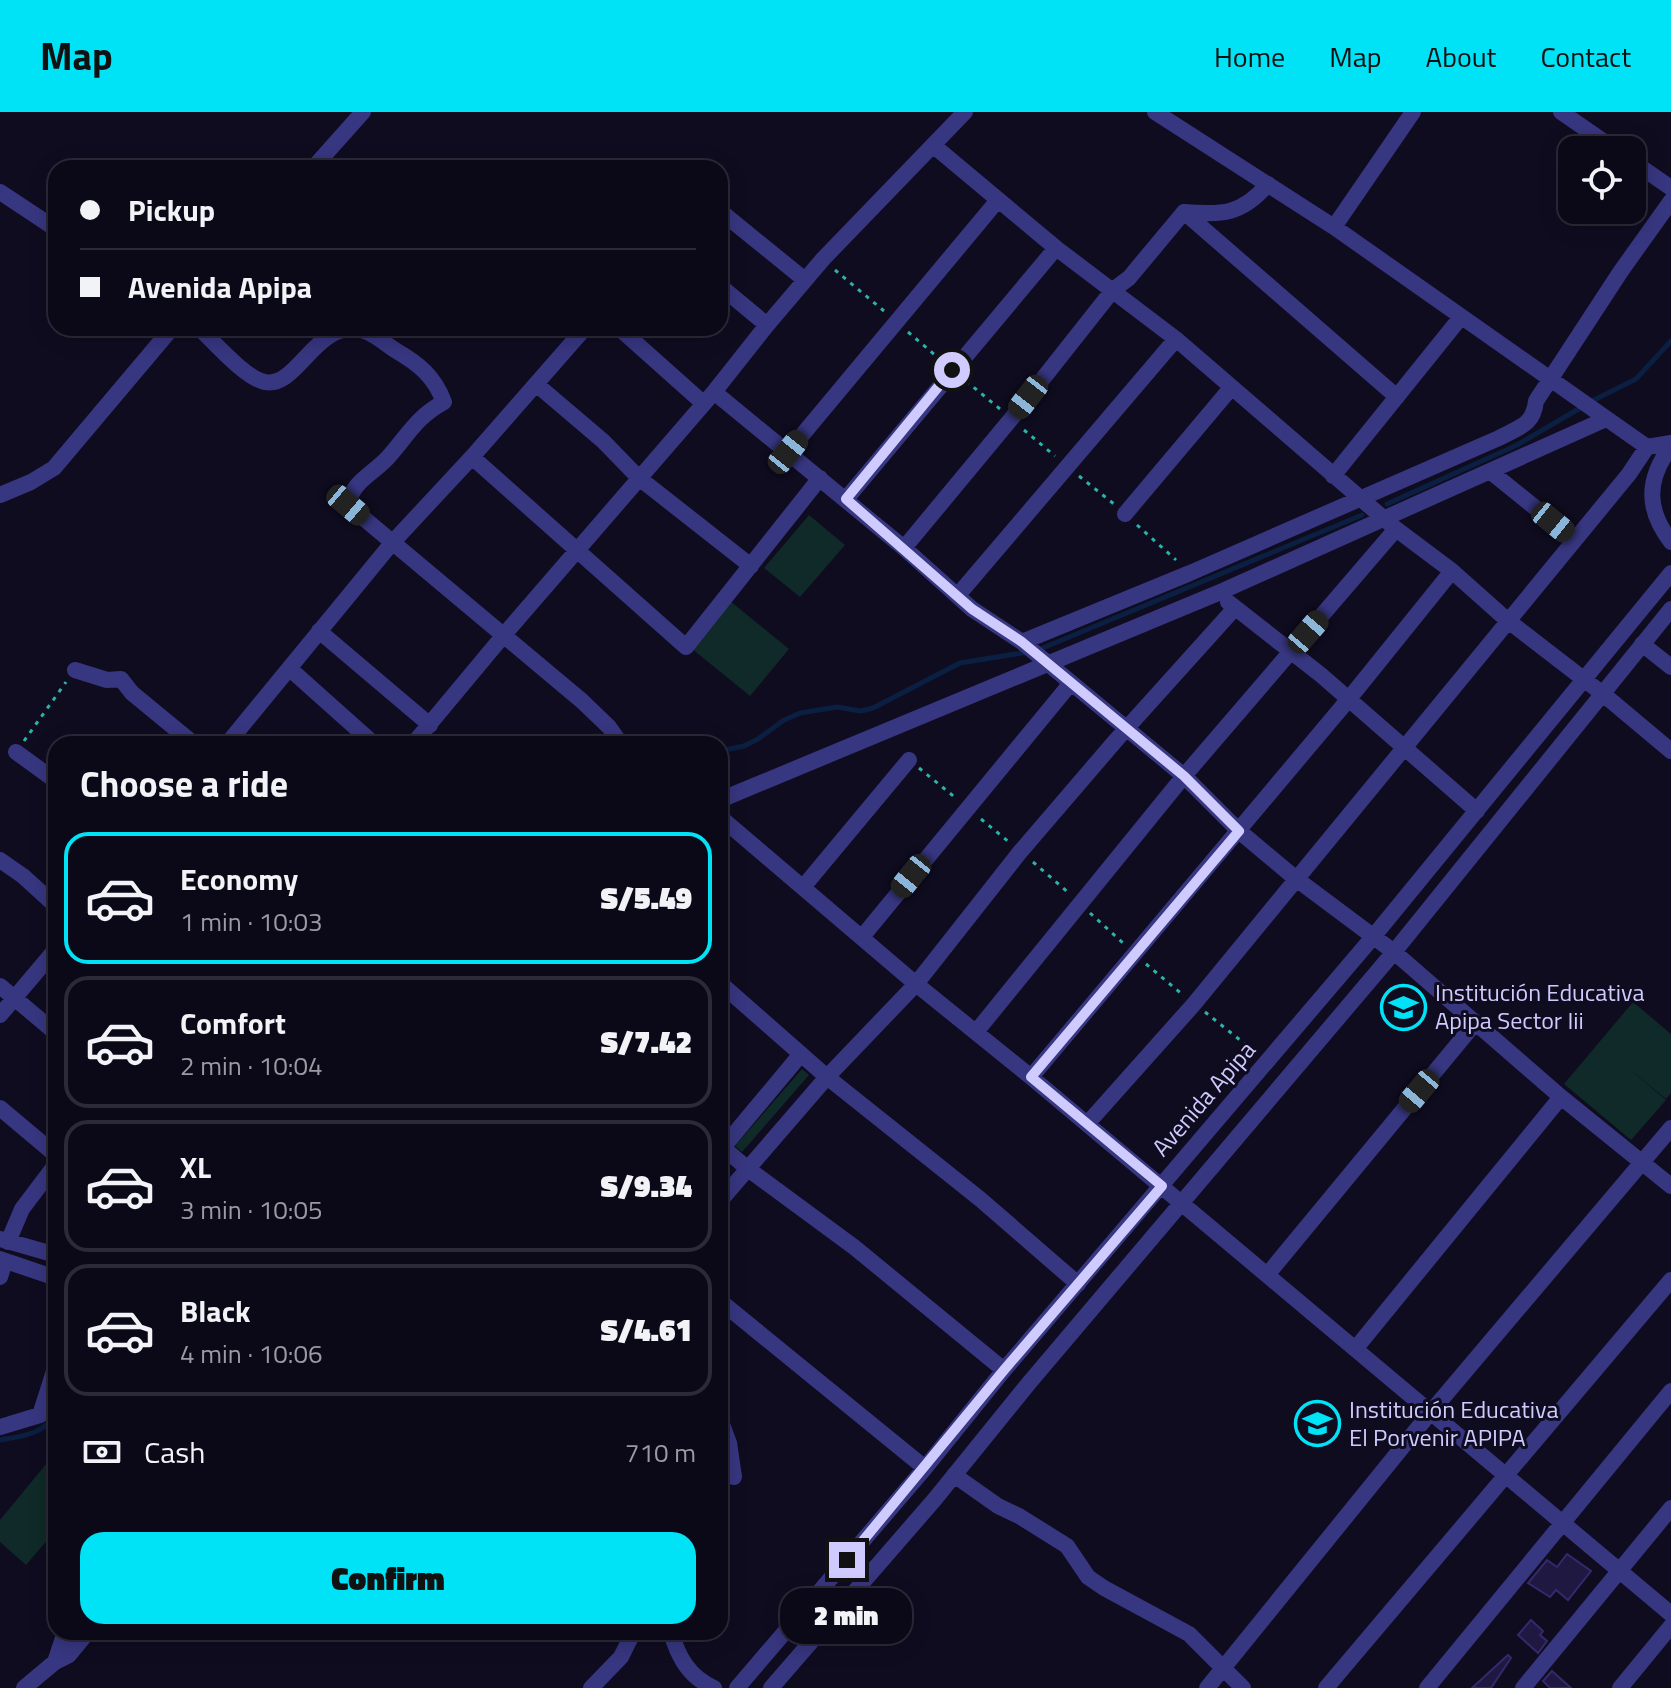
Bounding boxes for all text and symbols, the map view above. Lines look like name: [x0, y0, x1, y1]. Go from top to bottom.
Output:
text: Map: [40, 27, 113, 85]
text: Home: [1214, 35, 1285, 78]
text: Map: [1329, 35, 1382, 78]
text: About: [1426, 35, 1496, 78]
text: Contact: [1540, 35, 1631, 78]
map controls: [1558, 136, 1646, 224]
button: locate: [1558, 136, 1646, 224]
text: Pickup: [128, 187, 215, 233]
text: Avenida Apipa: [128, 264, 312, 310]
route start: [934, 352, 970, 388]
car: [1004, 371, 1052, 423]
car: [764, 426, 812, 478]
car: [322, 480, 374, 530]
car: [1527, 498, 1579, 546]
car: [1283, 606, 1333, 658]
text: Choose a ride: [80, 756, 288, 811]
car: [887, 850, 935, 902]
text: Economy: [180, 856, 298, 902]
icon: car: [84, 862, 156, 934]
text: S/5.49: [601, 875, 692, 921]
text: 1 min · 10:03: [180, 902, 323, 941]
place label: Institución Educativa Apipa Sector Iii: [1435, 974, 1644, 1038]
school or university icon: Institución Educativa Apipa Sector Iii: [1380, 983, 1428, 1031]
text: Comfort: [180, 1000, 286, 1046]
icon: car: [84, 1006, 156, 1078]
text: S/7.42: [601, 1019, 692, 1065]
street label: Avenida Apipa: [1143, 1033, 1264, 1164]
text: 2 min · 10:04: [180, 1046, 323, 1085]
car: [1394, 1065, 1444, 1117]
text: XL: [180, 1144, 211, 1190]
icon: car: [84, 1150, 156, 1222]
text: S/9.34: [601, 1163, 692, 1209]
text: 3 min · 10:05: [180, 1190, 323, 1229]
text: Black: [180, 1288, 251, 1334]
icon: car: [84, 1294, 156, 1366]
text: S/4.61: [601, 1307, 692, 1353]
text: 4 min · 10:06: [180, 1334, 323, 1373]
place label: Institución Educativa El Porvenir APIPA: [1349, 1391, 1558, 1455]
school or university icon: Institución Educativa El Porvenir APIPA: [1294, 1400, 1342, 1448]
text: Cash: [144, 1429, 205, 1475]
icon: cash: [80, 1430, 124, 1474]
text: 710 m: [625, 1433, 696, 1472]
button: Confirm: [80, 1532, 696, 1624]
route end: [829, 1542, 865, 1578]
callout: 2 min: [781, 1588, 913, 1644]
text: 2 min: [814, 1596, 878, 1635]

